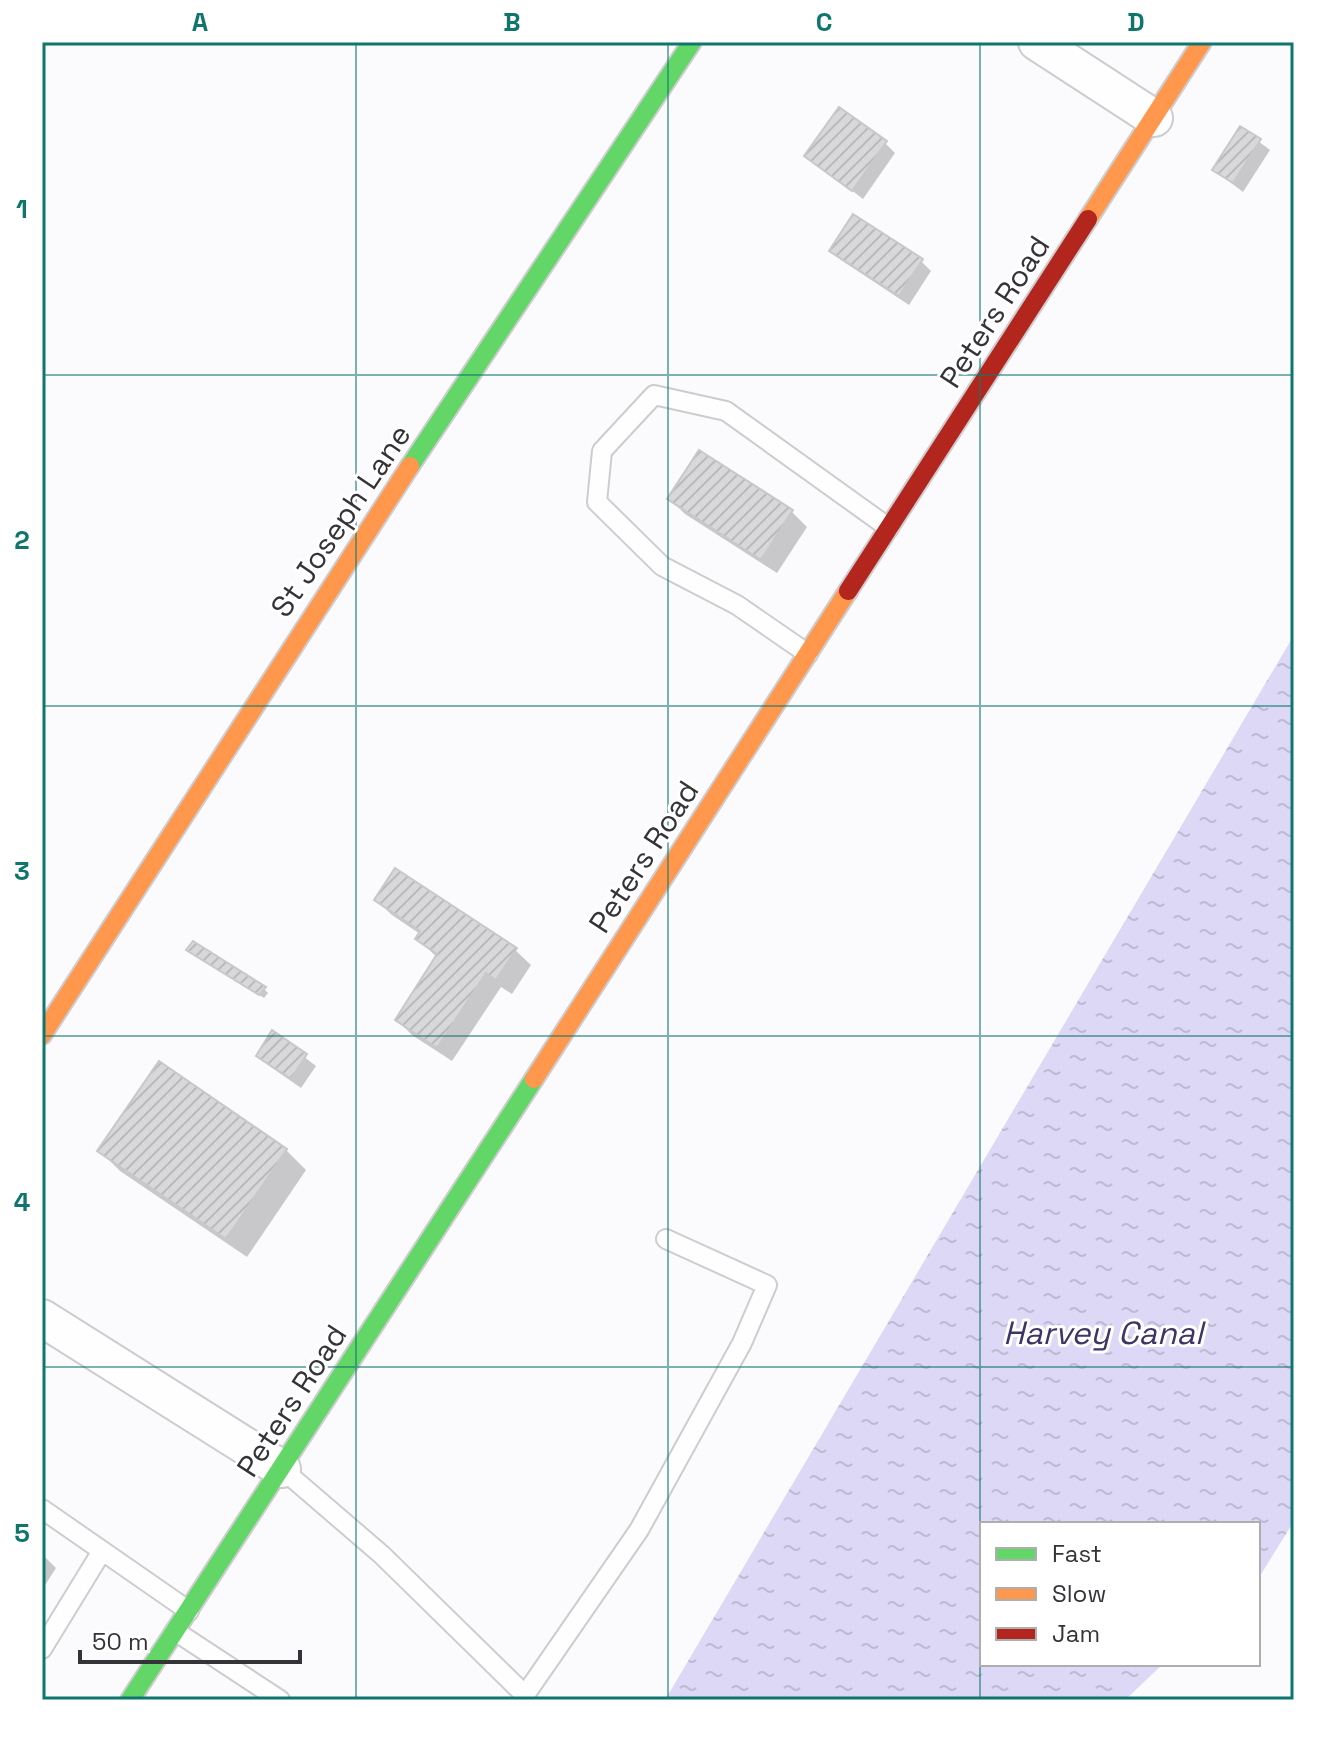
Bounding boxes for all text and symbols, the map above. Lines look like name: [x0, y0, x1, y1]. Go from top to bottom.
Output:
text: A: [192, 5, 209, 39]
text: B: [503, 5, 521, 39]
text: C: [816, 5, 832, 39]
text: D: [1127, 5, 1145, 39]
text: 1: [16, 192, 28, 226]
street label: Peters Road: [931, 228, 1058, 395]
street label: St Joseph Lane: [262, 417, 419, 625]
text: 2: [14, 523, 30, 557]
street label: Peters Road: [580, 773, 707, 940]
text: 3: [14, 854, 30, 888]
text: 4: [14, 1185, 30, 1219]
water label: Harvey Canal: [1003, 1313, 1206, 1353]
street label: Peters Road: [228, 1317, 355, 1484]
text: 5: [14, 1516, 30, 1550]
legend: [980, 1522, 1260, 1666]
text: Fast: [1052, 1538, 1102, 1569]
text: Slow: [1052, 1578, 1106, 1609]
scale bar: [80, 1614, 300, 1664]
text: Jam: [1052, 1618, 1100, 1649]
text: 50 m: [92, 1626, 149, 1657]

